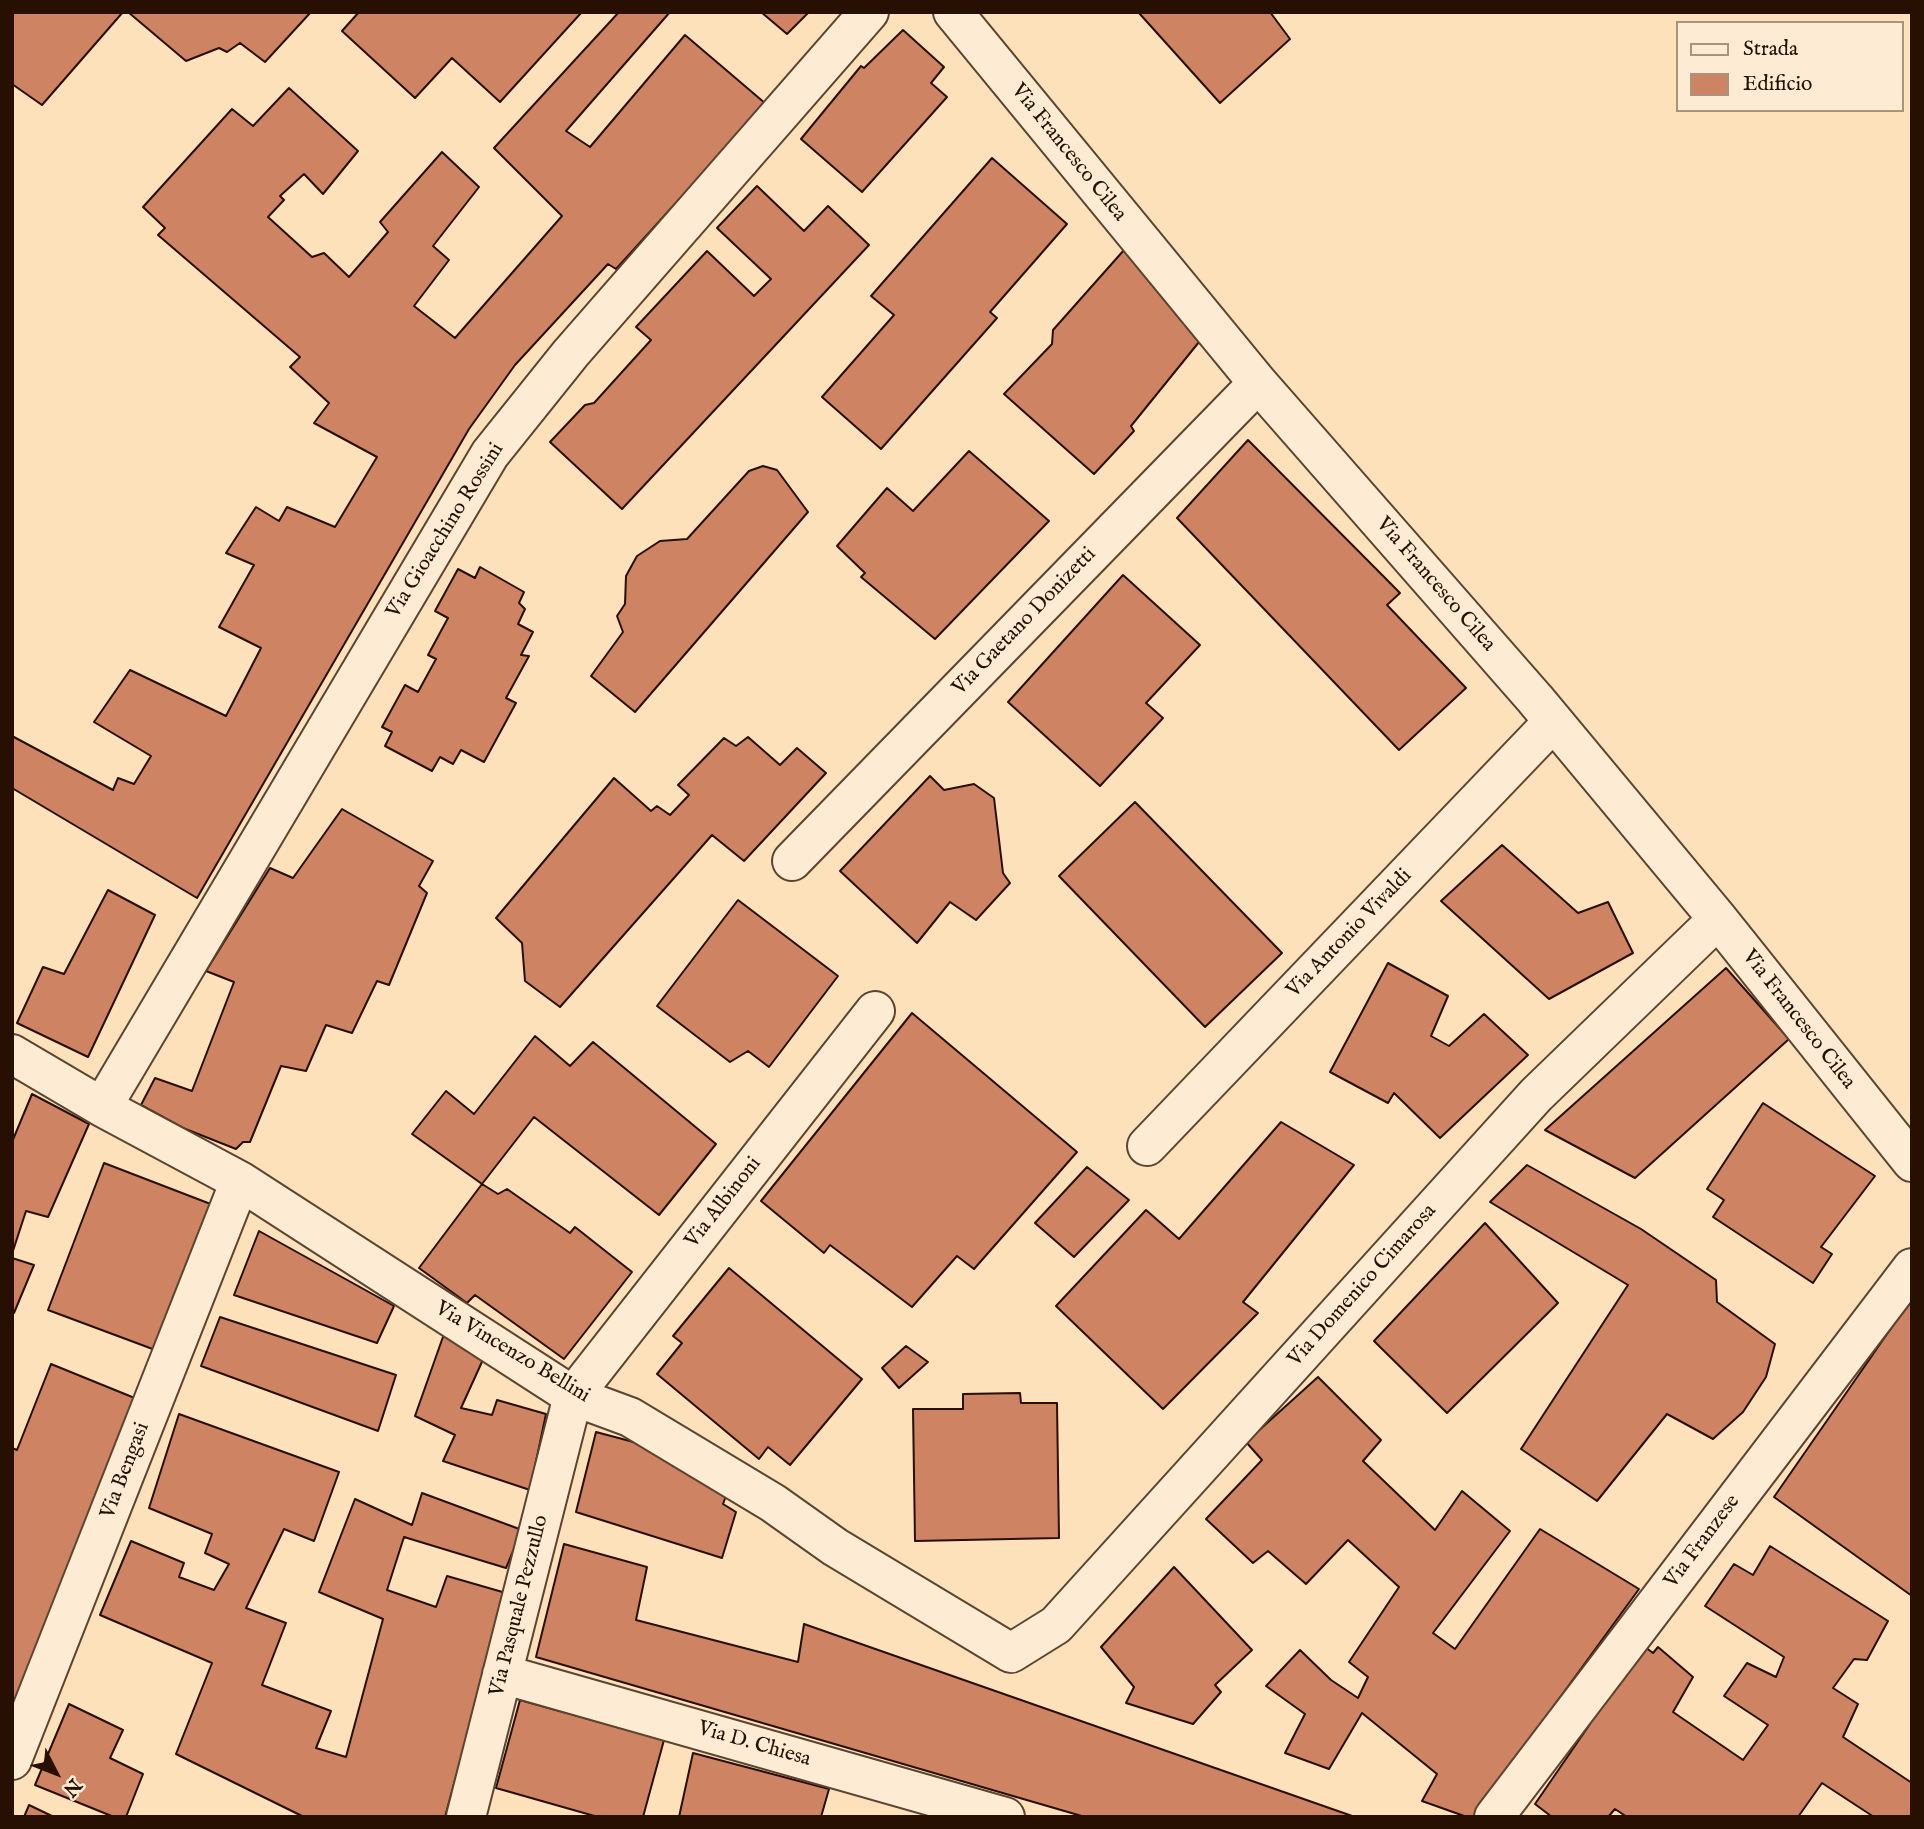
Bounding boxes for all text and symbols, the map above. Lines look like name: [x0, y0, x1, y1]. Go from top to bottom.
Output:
legend: [1675, 21, 1903, 112]
text: Strada: [1743, 36, 1798, 63]
text: Edificio: [1743, 71, 1812, 98]
street label: Via Francesco Cilea: [1005, 79, 1131, 227]
street label: Via Gioacchino Rossini: [382, 439, 510, 623]
street label: Via Francesco Cilea: [1370, 513, 1500, 657]
street label: Via Gaetano Donizetti: [948, 543, 1102, 701]
street label: Via Antonio Vivaldi: [1282, 864, 1418, 1004]
street label: Via Francesco Cilea: [1736, 945, 1860, 1095]
street label: Via Albinoni: [681, 1152, 767, 1254]
street label: Via Domenico Cimarosa: [1283, 1200, 1443, 1372]
street label: Via Vincenzo Bellini: [430, 1297, 594, 1409]
street label: Via Bengasi: [96, 1419, 156, 1523]
street label: Via Franzese: [1660, 1490, 1746, 1594]
street label: Via Pasquale Pezzullo: [485, 1513, 555, 1699]
street label: Via D. Chiesa: [695, 1717, 813, 1773]
north arrow: [21, 1738, 91, 1808]
text: N: [57, 1773, 86, 1801]

